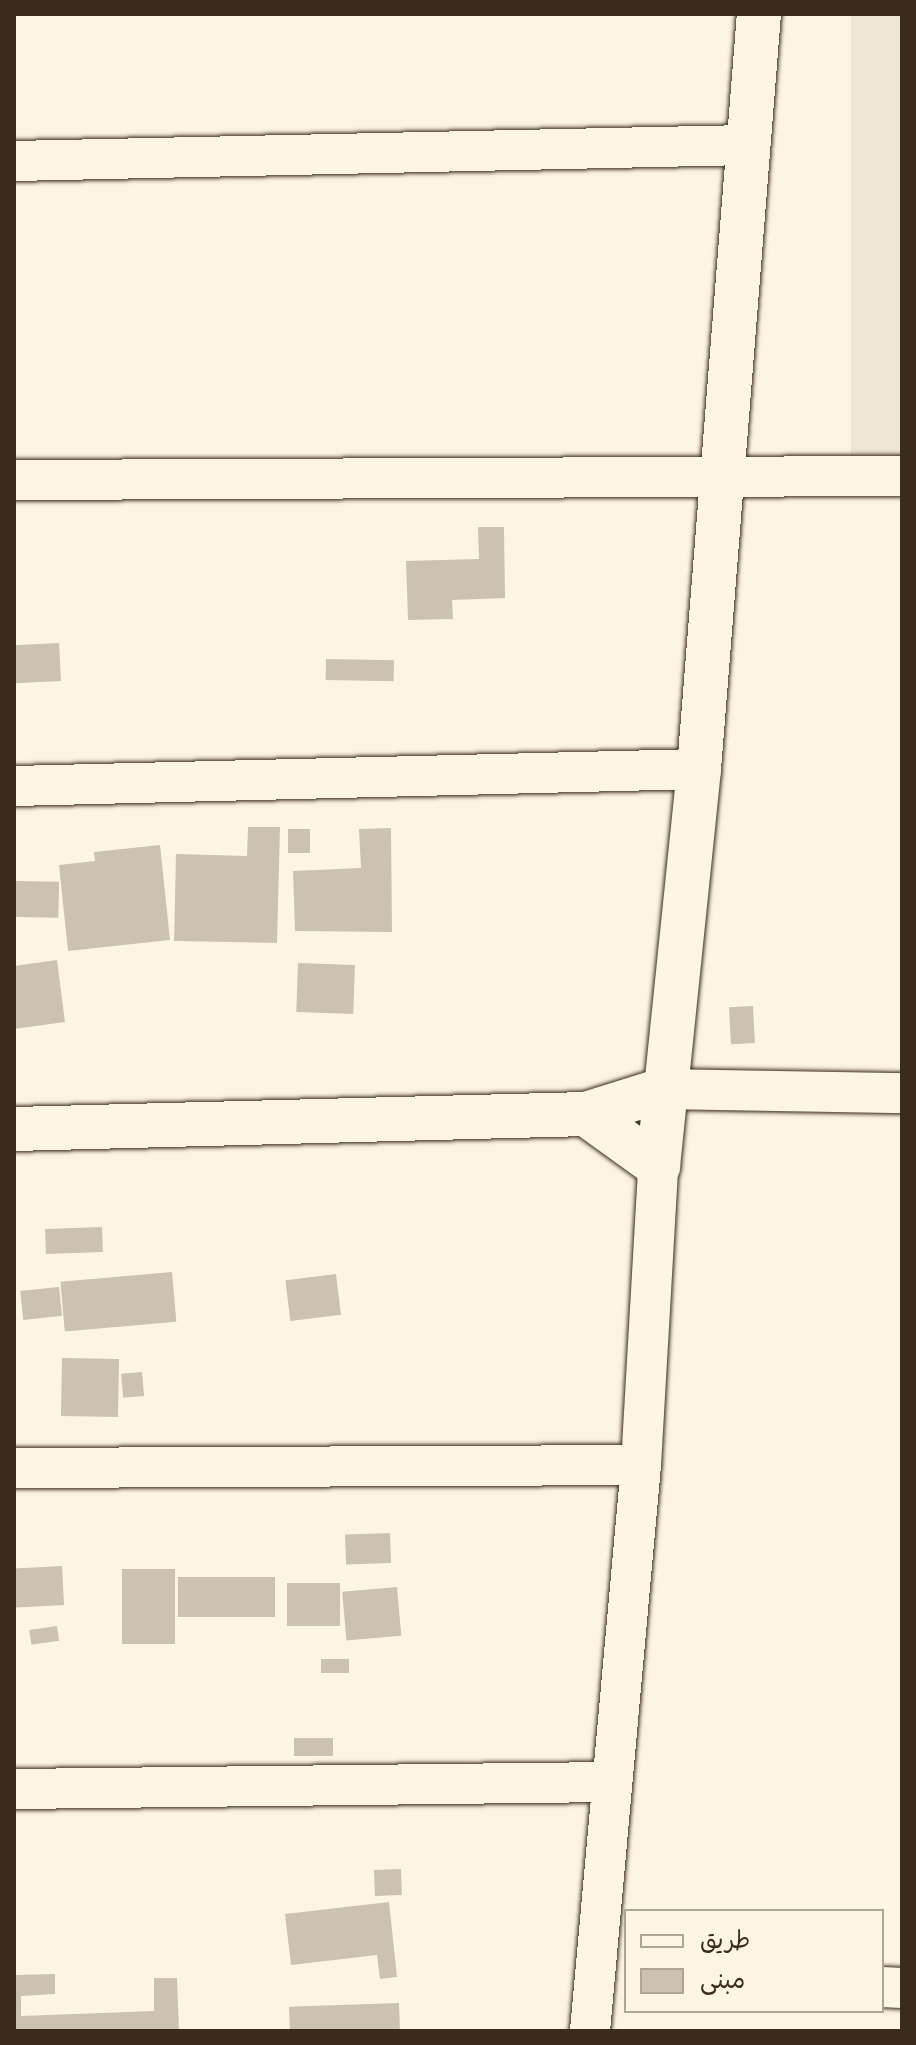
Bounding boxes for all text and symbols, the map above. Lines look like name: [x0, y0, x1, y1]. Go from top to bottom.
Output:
legend: [624, 1909, 884, 2013]
text: طريق: [700, 1924, 750, 1954]
text: مبنى: [700, 1964, 745, 1994]

